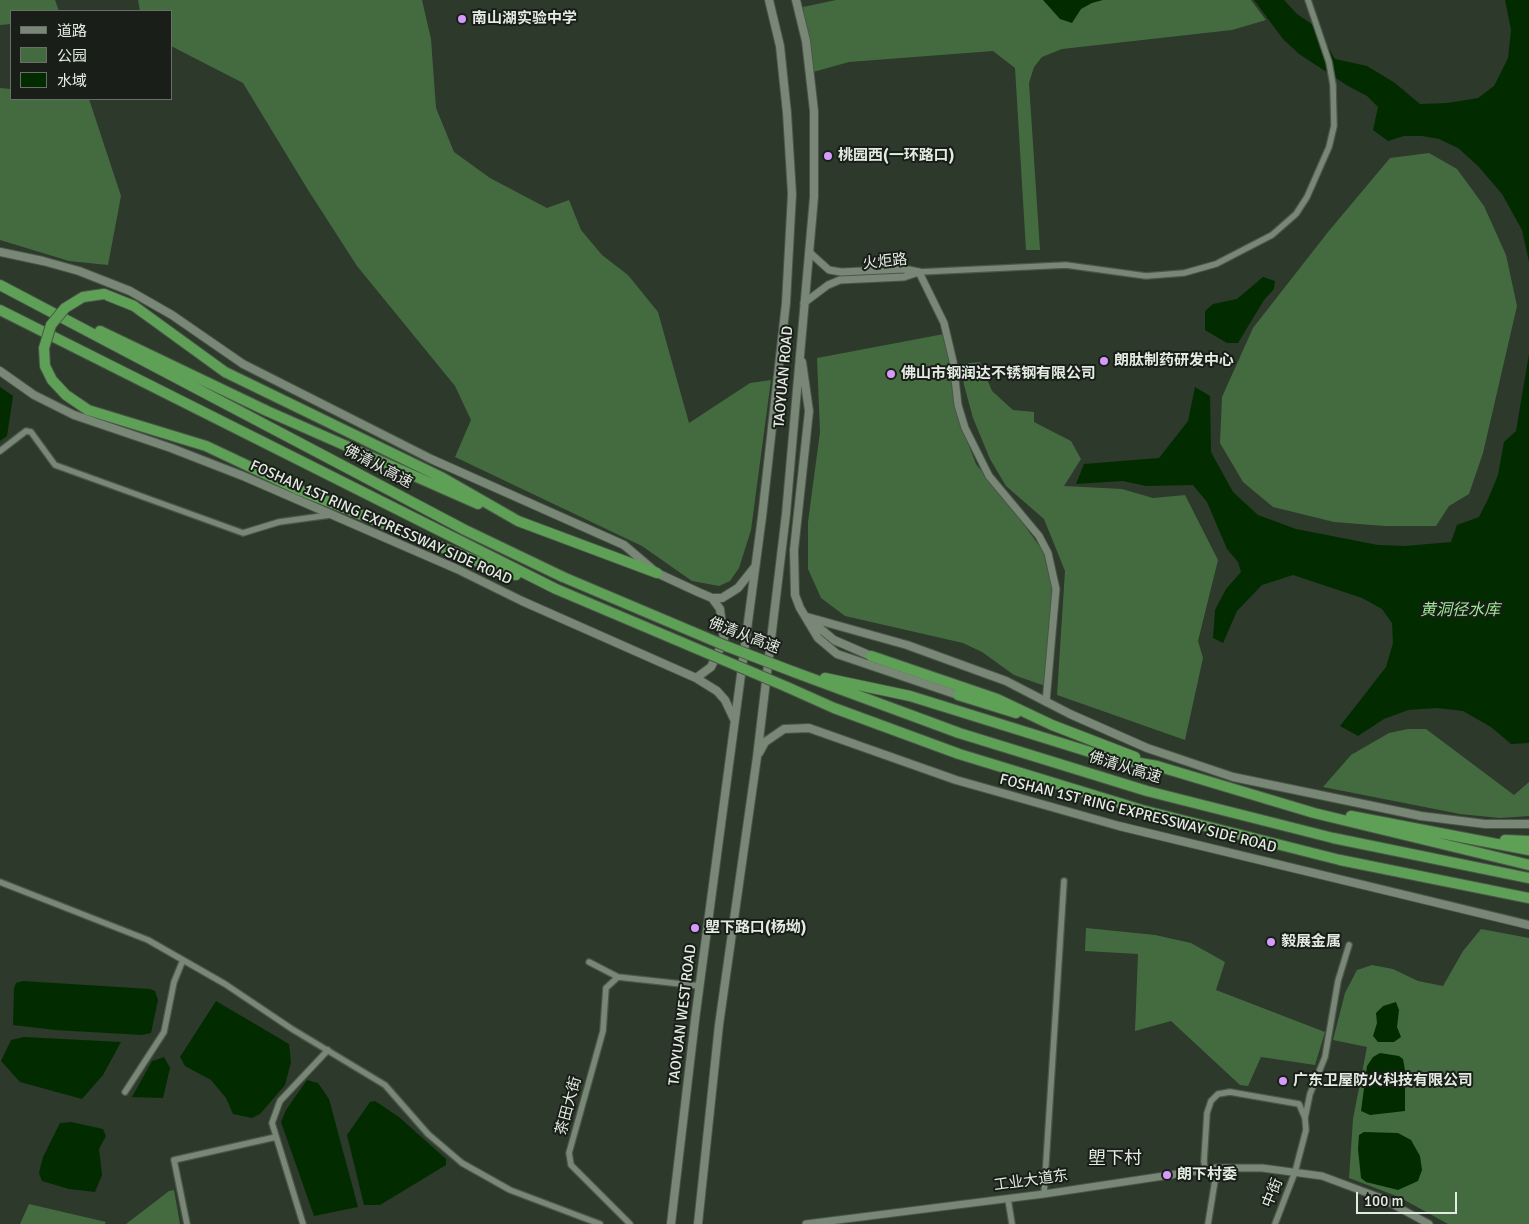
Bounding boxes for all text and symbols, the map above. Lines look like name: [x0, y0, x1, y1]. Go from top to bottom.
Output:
legend: [10, 10, 172, 100]
place label: 南山湖实验中学: [472, 10, 577, 28]
marker: 南山湖实验中学: [456, 13, 468, 25]
text: 道路: [57, 22, 87, 40]
text: 公园: [57, 47, 87, 65]
text: 水域: [57, 72, 87, 90]
place label: 桃园西(一环路口): [838, 147, 954, 165]
marker: 桃园西(一环路口): [822, 150, 834, 162]
street label: 火炬路: [862, 251, 908, 273]
street label: TAOYUAN ROAD: [771, 325, 797, 429]
place label: 朗肽制药研发中心: [1114, 352, 1234, 370]
marker: 朗肽制药研发中心: [1098, 355, 1110, 367]
place label: 佛山市钢润达不锈钢有限公司: [901, 365, 1096, 383]
marker: 佛山市钢润达不锈钢有限公司: [885, 368, 897, 380]
street label: 佛清从高速: [341, 441, 415, 493]
street label: FOSHAN 1ST RING EXPRESSWAY SIDE ROAD: [247, 457, 515, 589]
water label: 黄洞径水库: [1420, 601, 1500, 621]
street label: 佛清从高速: [706, 614, 782, 658]
street label: 佛清从高速: [1087, 748, 1163, 788]
street label: FOSHAN 1ST RING EXPRESSWAY SIDE ROAD: [998, 771, 1278, 857]
place label: 塱下路口(杨坳): [705, 919, 806, 937]
marker: 塱下路口(杨坳): [689, 922, 701, 934]
place label: 毅展金属: [1281, 933, 1341, 951]
marker: 毅展金属: [1265, 936, 1277, 948]
street label: TAOYUAN WEST ROAD: [665, 943, 701, 1087]
place label: 广东卫屋防火科技有限公司: [1293, 1072, 1473, 1090]
street label: 茶田大街: [553, 1075, 585, 1137]
marker: 广东卫屋防火科技有限公司: [1277, 1075, 1289, 1087]
district label: 塱下村: [1088, 1148, 1142, 1170]
place label: 朗下村委: [1177, 1166, 1237, 1184]
street label: 工业大道东: [993, 1167, 1069, 1195]
marker: 朗下村委: [1161, 1169, 1173, 1181]
street label: 中街: [1259, 1176, 1287, 1210]
scale bar: [1359, 1182, 1460, 1214]
text: 100 m: [1364, 1192, 1404, 1210]

